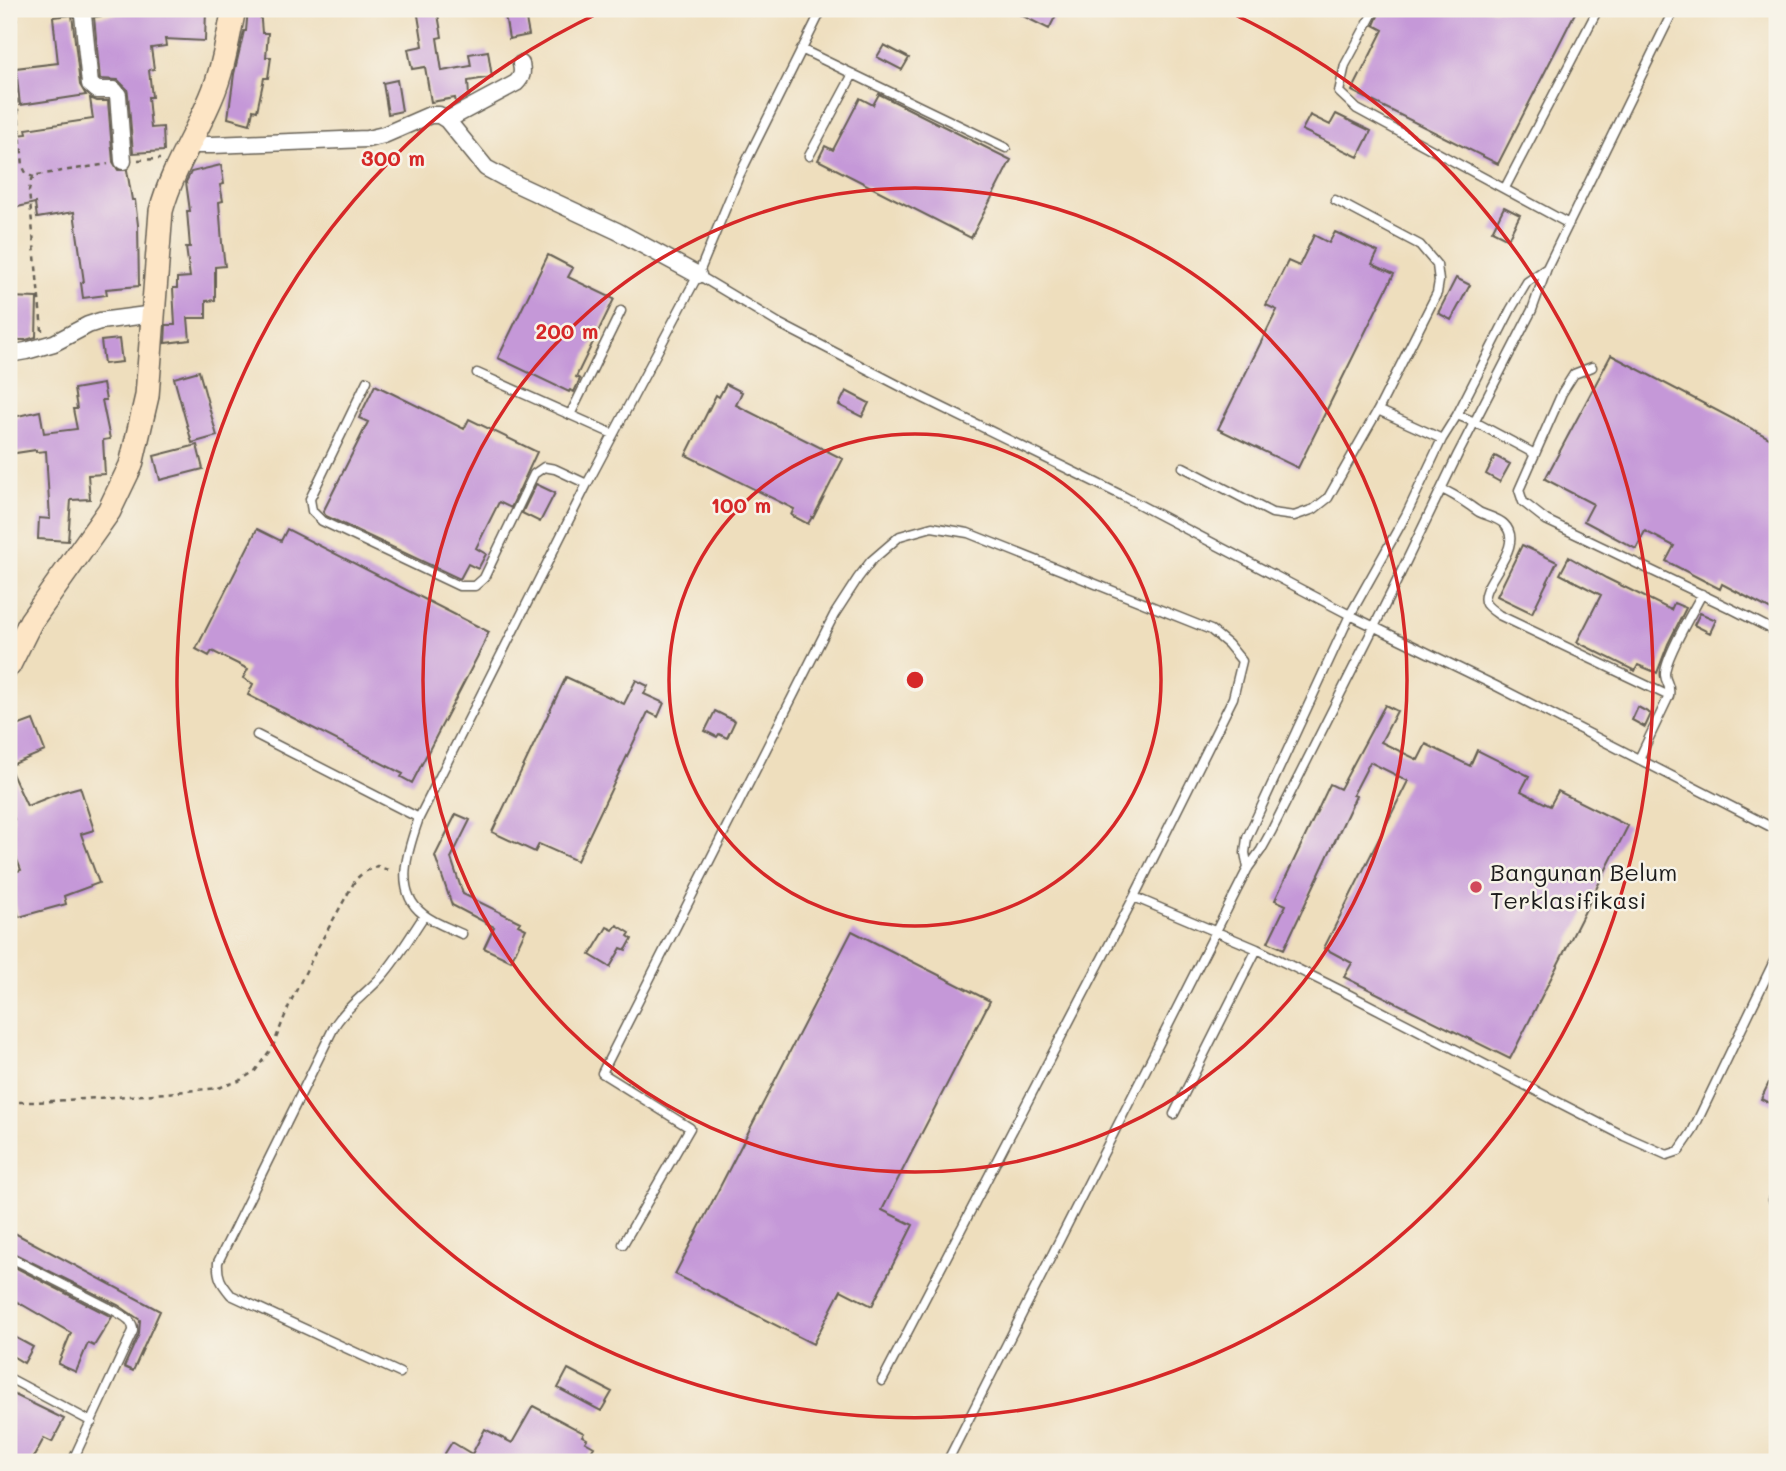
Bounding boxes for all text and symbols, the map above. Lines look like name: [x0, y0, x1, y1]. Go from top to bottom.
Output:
text: 300 m: [361, 144, 425, 171]
text: 200 m: [536, 317, 598, 344]
text: 100 m: [711, 491, 771, 518]
centre of rings: [903, 668, 927, 692]
place label: Bangunan Belum Terklasifikasi: [1490, 856, 1677, 915]
marker: Bangunan Belum Terklasifikasi: [1468, 879, 1484, 895]

